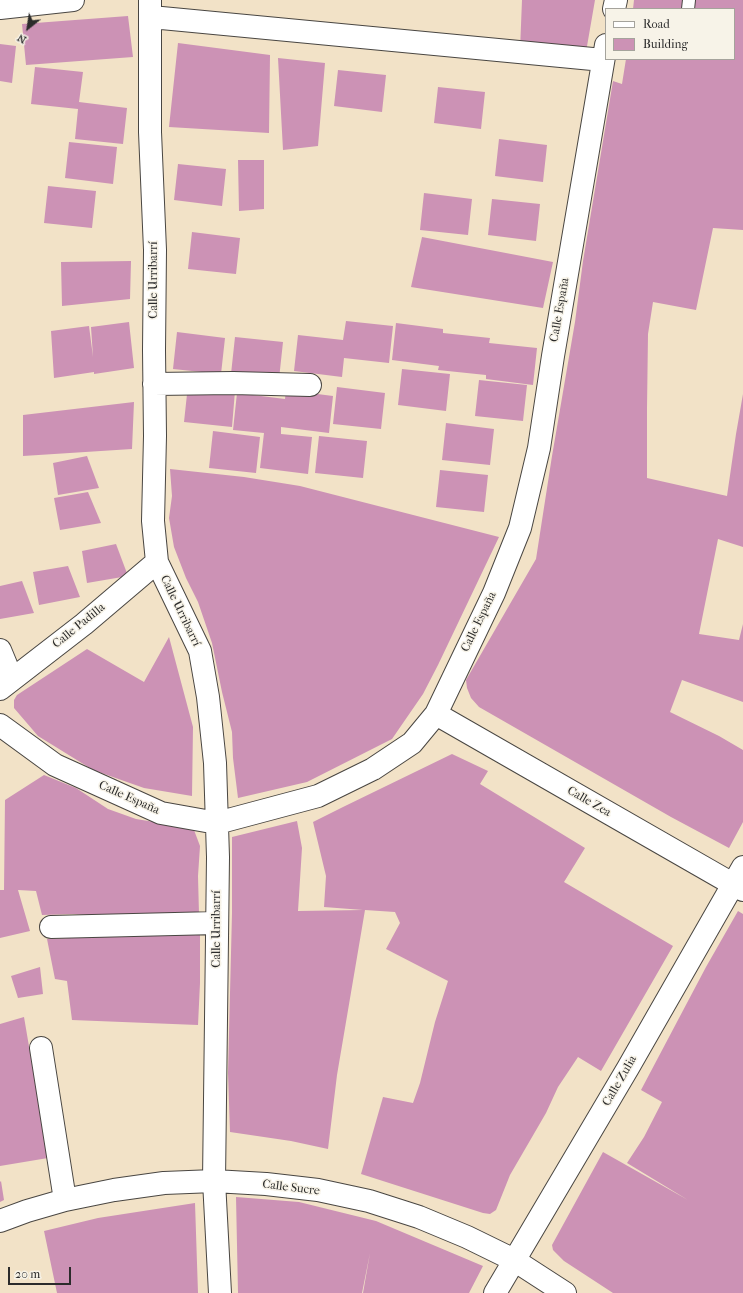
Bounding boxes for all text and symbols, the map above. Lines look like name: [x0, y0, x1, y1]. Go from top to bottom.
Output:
north arrow: [8, 8, 48, 48]
legend: [605, 8, 735, 60]
text: Road: [643, 17, 670, 31]
text: N: [15, 31, 29, 47]
text: Building: [643, 37, 688, 51]
street label: Calle Urribarrí: [147, 241, 161, 319]
street label: Calle España: [547, 277, 573, 343]
street label: Calle Urribarrí: [157, 573, 203, 649]
street label: Calle España: [458, 590, 500, 654]
street label: Calle Padilla: [50, 600, 108, 652]
street label: Calle España: [96, 778, 162, 818]
street label: Calle Zea: [564, 784, 614, 820]
street label: Calle Urribarrí: [210, 890, 224, 968]
street label: Calle Zulia: [600, 1053, 640, 1109]
street label: Calle Sucre: [261, 1177, 321, 1199]
scale bar: [10, 1259, 73, 1285]
text: 20 m: [15, 1267, 40, 1281]

